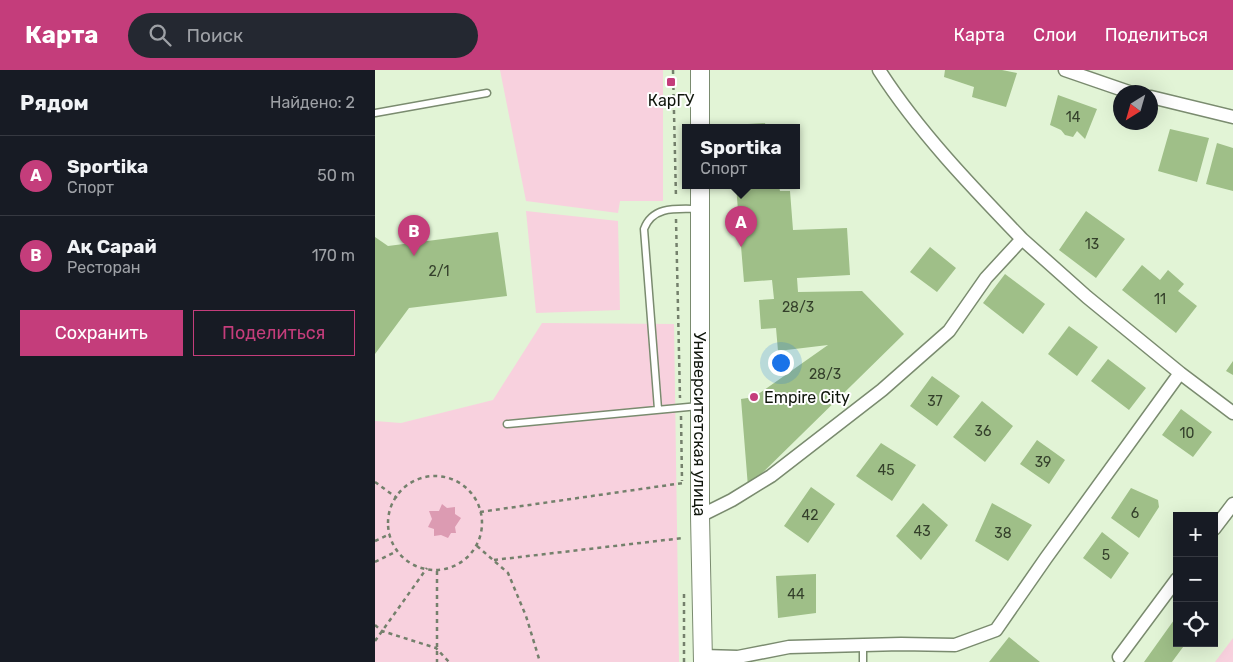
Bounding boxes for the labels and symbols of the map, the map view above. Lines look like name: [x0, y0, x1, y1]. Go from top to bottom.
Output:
marker: КарГУ: [665, 76, 677, 88]
north arrow: [1113, 85, 1158, 130]
place label: КарГУ: [648, 91, 695, 110]
house number: 14: [1066, 109, 1081, 126]
pin: A: [725, 206, 757, 247]
pin: B: [398, 215, 430, 256]
house number: 13: [1085, 236, 1099, 253]
house number: 2/1: [429, 263, 449, 280]
house number: 11: [1154, 291, 1166, 308]
house number: 28/3: [782, 299, 814, 316]
street label: Университетская улица: [690, 332, 709, 516]
your location: [768, 350, 794, 376]
house number: 28/3: [809, 366, 841, 383]
place label: Empire City: [764, 388, 850, 407]
marker: Empire City: [748, 391, 760, 403]
house number: 37: [927, 393, 943, 410]
house number: 36: [975, 423, 991, 440]
house number: 10: [1180, 425, 1195, 442]
house number: 39: [1035, 454, 1051, 471]
house number: 45: [877, 462, 895, 479]
house number: 6: [1131, 505, 1139, 522]
house number: 42: [802, 507, 818, 524]
house number: 43: [913, 523, 931, 540]
house number: 38: [994, 525, 1012, 542]
house number: 5: [1102, 547, 1110, 564]
house number: 44: [787, 586, 805, 603]

